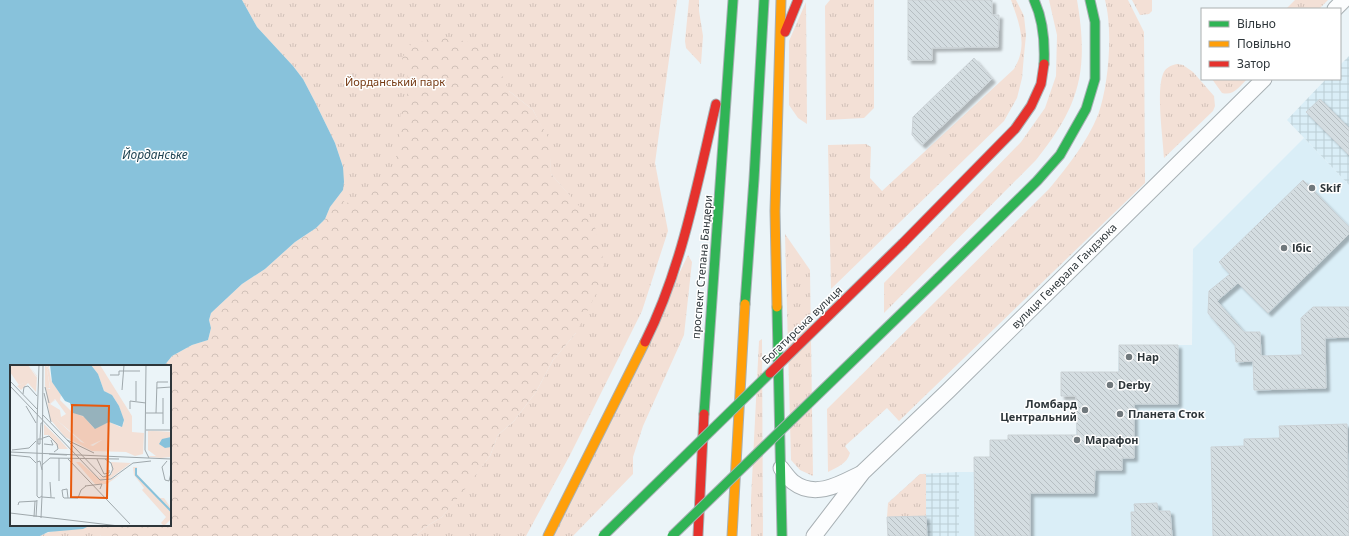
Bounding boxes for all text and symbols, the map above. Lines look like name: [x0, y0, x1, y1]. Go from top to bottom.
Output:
legend: [1201, 8, 1341, 80]
text: Вільно: [1237, 15, 1276, 32]
text: Повільно: [1237, 35, 1291, 52]
text: Затор: [1237, 55, 1270, 72]
park label: Йорданський парк: [345, 74, 445, 89]
water label: Йорданське: [122, 146, 188, 163]
place label: Skif: [1320, 180, 1341, 195]
marker: Skif: [1307, 183, 1317, 193]
street label: проспект Степана Бандери: [688, 194, 715, 340]
street label: вулиця Генерала Гандзюка: [1008, 220, 1120, 332]
place label: Ібіс: [1292, 240, 1312, 255]
marker: Ібіс: [1279, 243, 1289, 253]
street label: Богатирська вулиця: [758, 282, 845, 367]
place label: Hap: [1137, 349, 1159, 364]
marker: Hap: [1124, 352, 1134, 362]
inset map: [10, 365, 171, 526]
place label: Derby: [1118, 377, 1151, 392]
marker: Derby: [1105, 380, 1115, 390]
place label: Ломбард Центральний: [1000, 396, 1077, 424]
marker: Ломбард Центральний: [1080, 405, 1090, 415]
place label: Планета Сток: [1128, 406, 1205, 421]
marker: Планета Сток: [1115, 409, 1125, 419]
place label: Марафон: [1085, 432, 1138, 447]
marker: Марафон: [1072, 435, 1082, 445]

